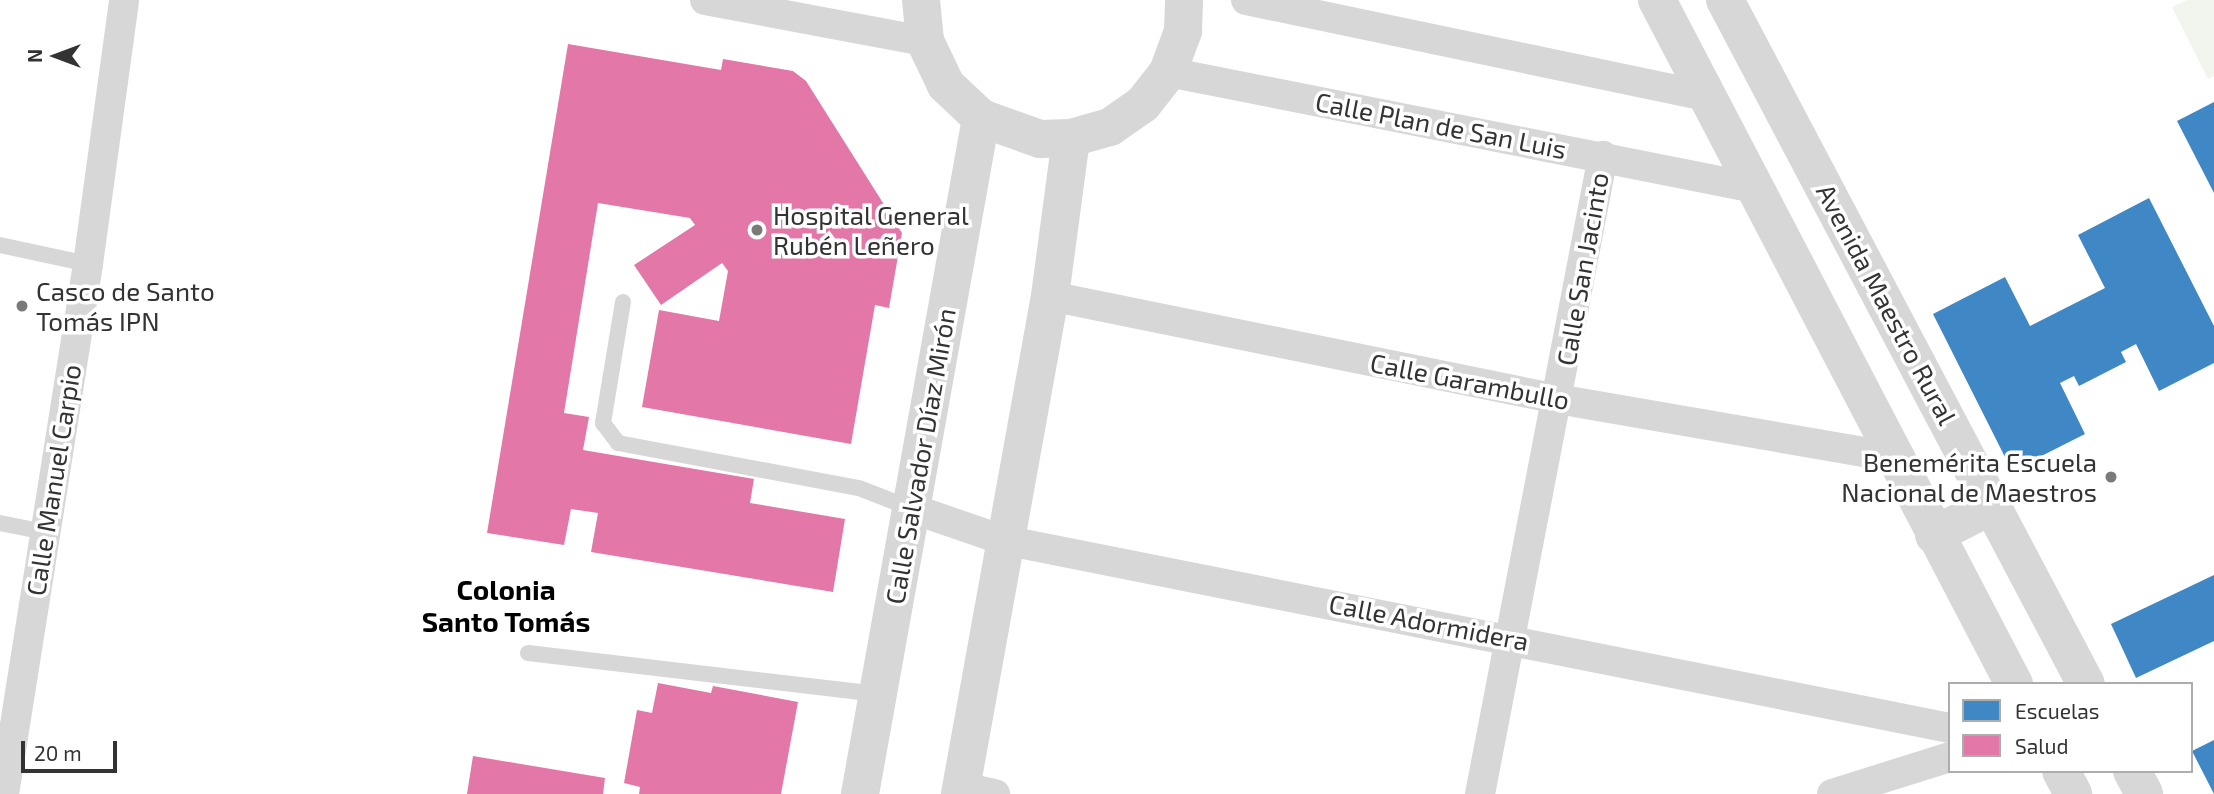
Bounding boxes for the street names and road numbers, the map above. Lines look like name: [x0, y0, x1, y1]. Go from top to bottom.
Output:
street label: Calle Plan de San Luis: [1313, 85, 1569, 165]
street label: Calle San Jacinto: [1550, 170, 1614, 368]
street label: Avenida Maestro Rural: [1810, 178, 1964, 430]
street label: Calle Salvador Díaz Mirón: [879, 305, 961, 607]
street label: Calle Garambullo: [1368, 346, 1572, 416]
street label: Calle Manuel Carpio: [19, 362, 87, 598]
street label: Calle Adormidera: [1326, 587, 1532, 657]

